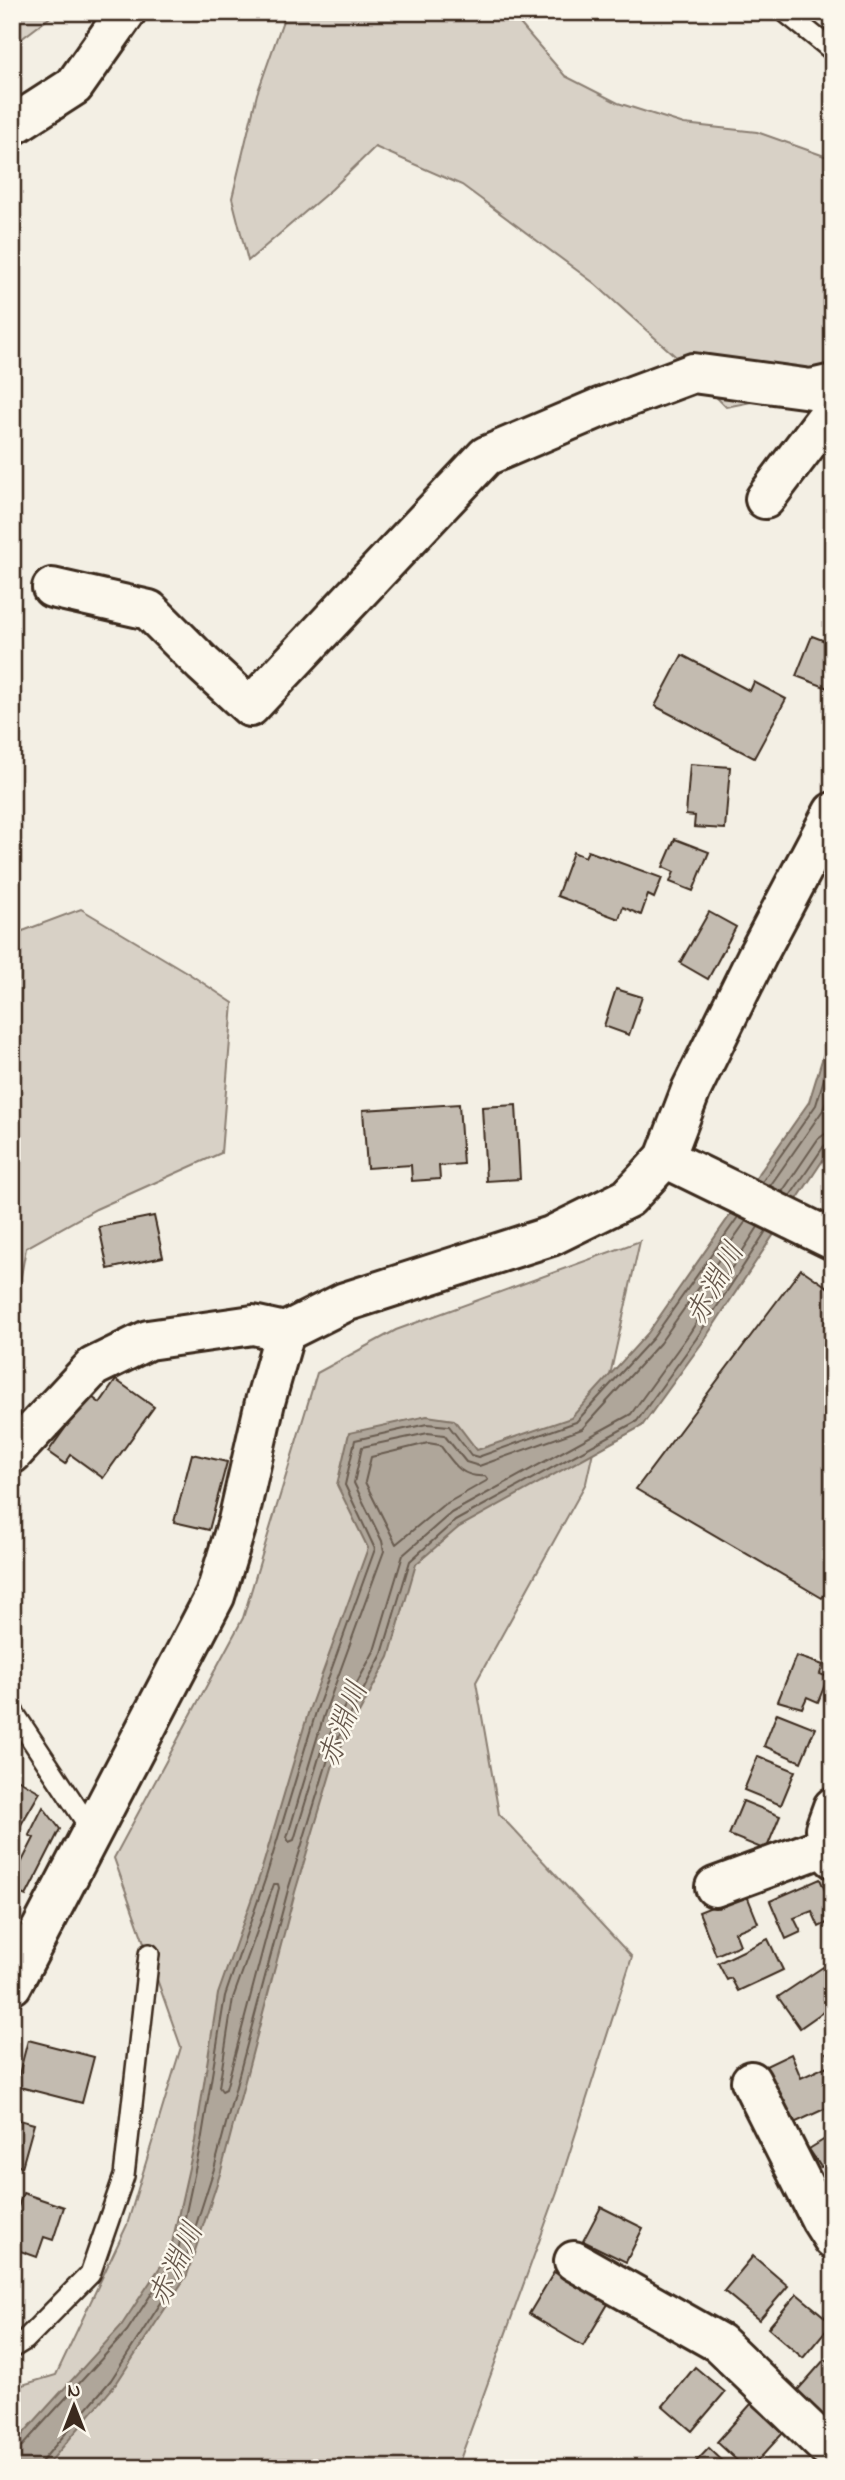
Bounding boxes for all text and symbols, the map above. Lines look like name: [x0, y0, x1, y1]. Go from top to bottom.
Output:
water label: 赤淵川: [676, 1234, 758, 1334]
water label: 赤淵川: [308, 1675, 381, 1775]
water label: 赤淵川: [139, 2215, 217, 2315]
north arrow: [38, 2372, 108, 2442]
text: N: [68, 2378, 81, 2405]

